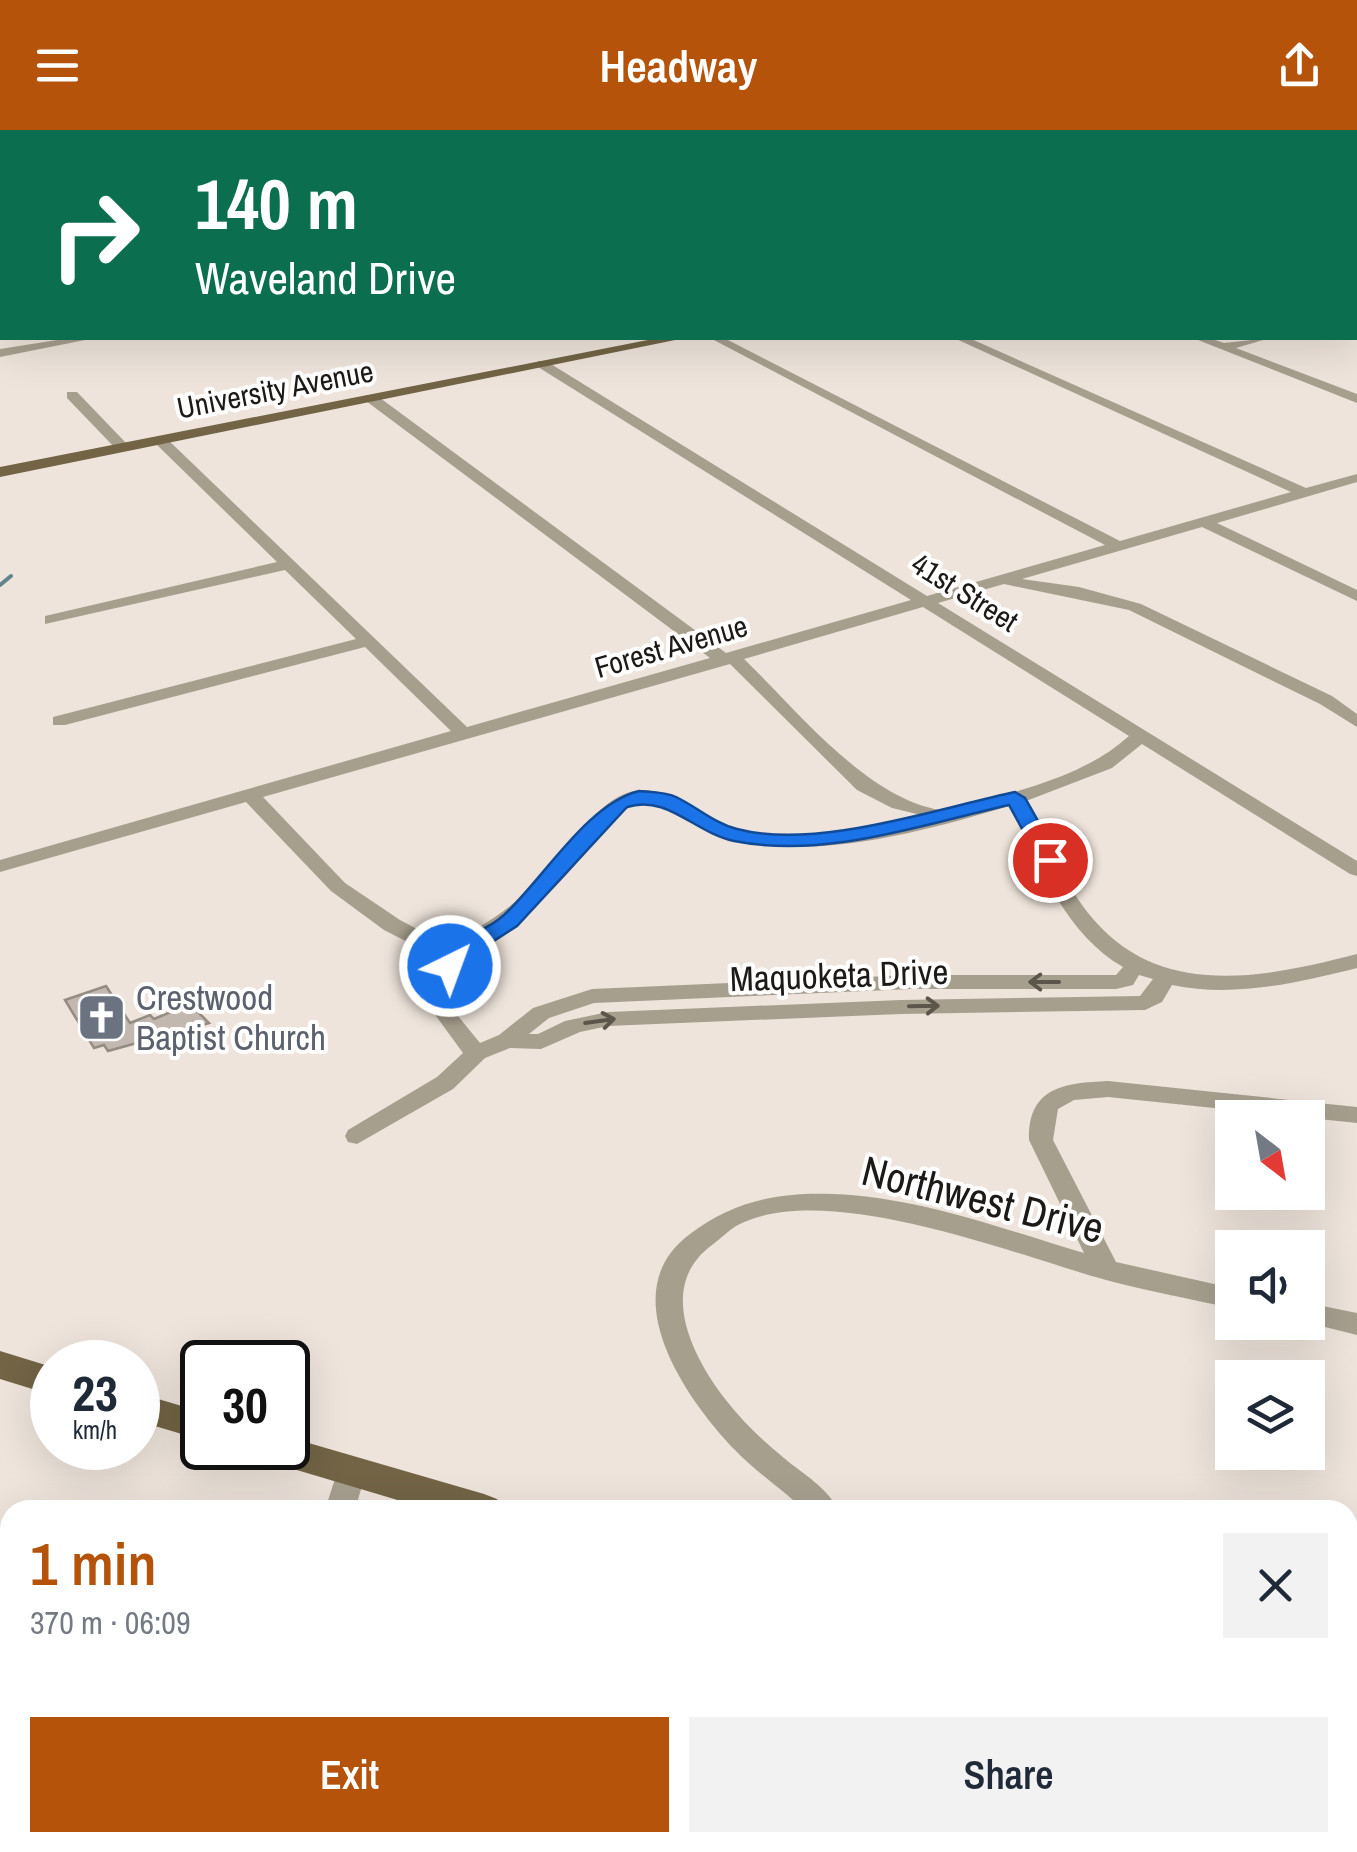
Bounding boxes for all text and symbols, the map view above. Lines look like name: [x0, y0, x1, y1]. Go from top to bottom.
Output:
text: Headway: [600, 35, 757, 96]
icon: menu: [30, 38, 85, 93]
icon: share: [1272, 38, 1327, 93]
text: 140 m: [195, 157, 358, 251]
icon: right: [30, 170, 160, 300]
text: Waveland Drive: [195, 247, 456, 308]
street label: University Avenue: [173, 350, 377, 428]
street label: 41st Street: [904, 544, 1026, 641]
street label: Forest Avenue: [590, 605, 752, 687]
pin: [1008, 818, 1093, 903]
icon: arrive: [1023, 833, 1078, 888]
position arrow: [398, 914, 502, 1018]
street label: Maquoketa Drive: [729, 948, 949, 1002]
one-way arrow: [1029, 972, 1062, 992]
place label: Crestwood Baptist Church: [136, 974, 326, 1061]
church icon: Crestwood Baptist Church: [75, 991, 127, 1043]
one-way arrow: [908, 997, 940, 1016]
one-way arrow: [583, 1011, 615, 1029]
north arrow: [1215, 1100, 1325, 1210]
map controls: [1215, 1100, 1325, 1470]
street label: Northwest Drive: [856, 1142, 1110, 1256]
button: sound: [1215, 1230, 1325, 1340]
speed limit sign: 30: [180, 1340, 310, 1470]
text: 23: [72, 1359, 118, 1427]
button: layers: [1215, 1360, 1325, 1470]
text: km/h: [73, 1413, 117, 1447]
text: 1 min: [30, 1523, 157, 1604]
button: close: [1223, 1533, 1328, 1638]
text: 370 m · 06:09: [30, 1601, 190, 1644]
button: Exit: [30, 1717, 669, 1832]
button: Share: [689, 1717, 1328, 1832]

